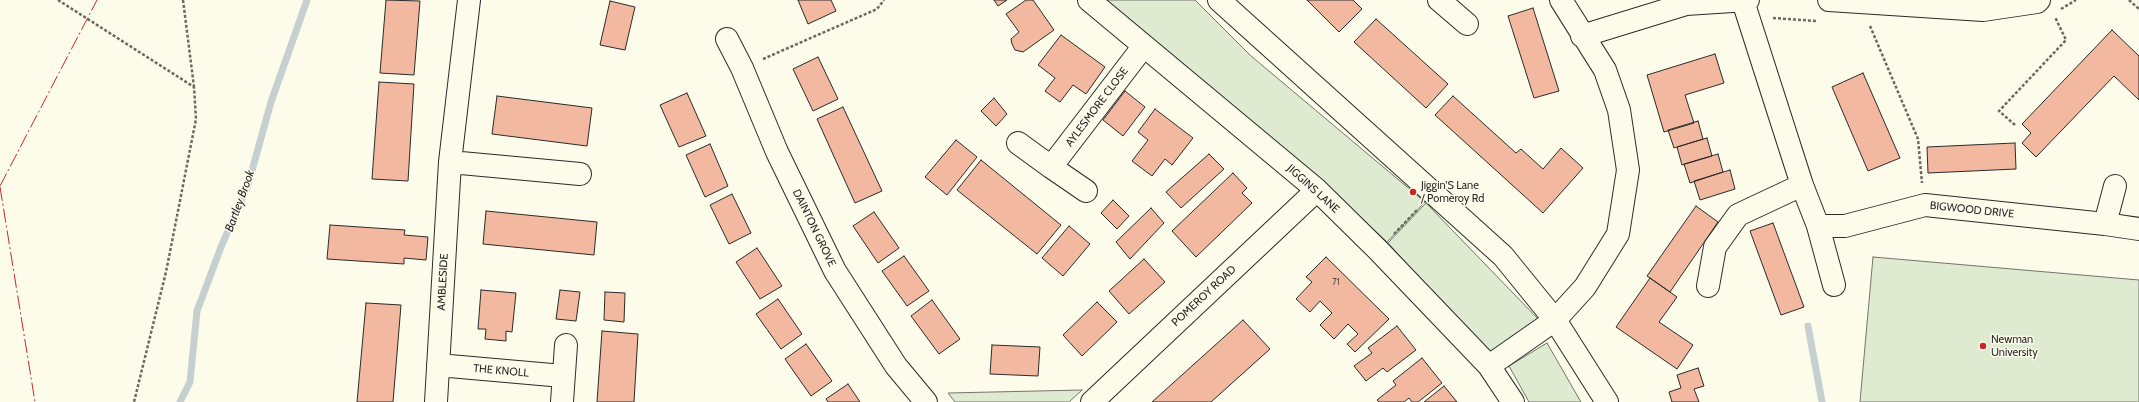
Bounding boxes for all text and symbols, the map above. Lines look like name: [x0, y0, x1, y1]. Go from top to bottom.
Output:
street label: AYLESMORE CLOSE: [1063, 65, 1131, 149]
street label: JIGGINS LANE: [1284, 162, 1342, 216]
water label: Bartley Brook: [222, 168, 258, 234]
place label: Jiggin'S Lane / Pomeroy Rd: [1421, 179, 1484, 205]
street label: DAINTON GROVE: [790, 187, 838, 269]
marker: Jiggin'S Lane / Pomeroy Rd: [1408, 187, 1418, 197]
street label: BIGWOOD DRIVE: [1929, 199, 2015, 221]
street label: AMBLESIDE: [435, 253, 451, 311]
street label: POMEROY ROAD: [1169, 263, 1239, 329]
house number: 71: [1332, 277, 1340, 287]
place label: Newman University: [1991, 333, 2038, 359]
marker: Newman University: [1978, 341, 1988, 351]
street label: THE KNOLL: [473, 362, 529, 380]

